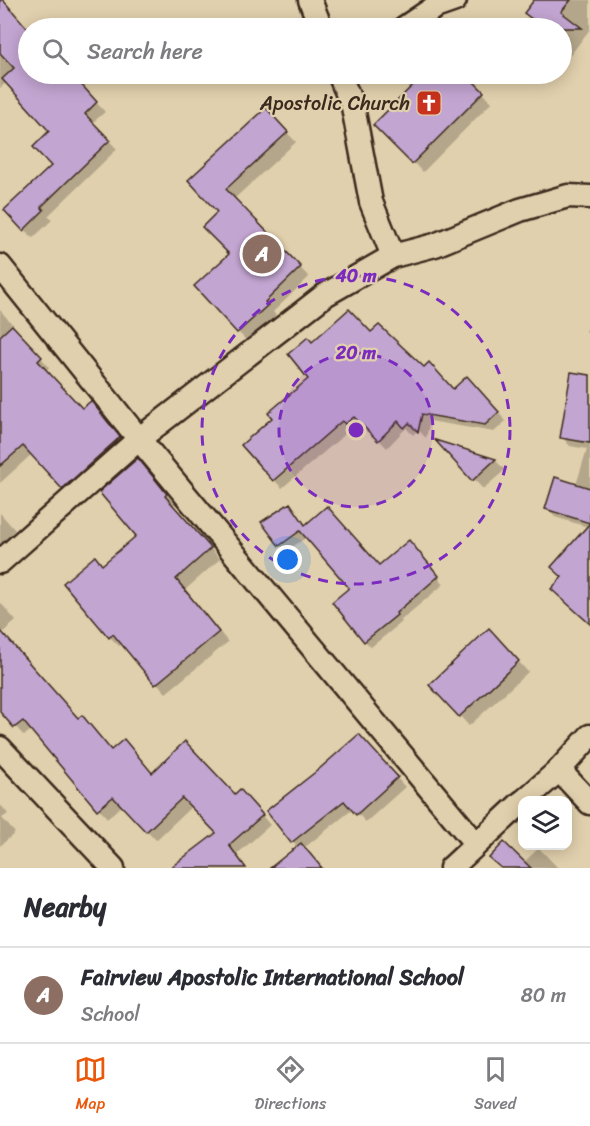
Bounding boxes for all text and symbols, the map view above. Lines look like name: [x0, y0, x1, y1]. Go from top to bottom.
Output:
search box: [18, 18, 572, 84]
text: Search here: [87, 32, 203, 71]
icon: search: [39, 35, 72, 68]
place label: Apostolic Church: [259, 86, 410, 121]
church icon: Apostolic Church: [414, 88, 444, 118]
pin: A: [242, 232, 282, 276]
text: 40 m: [334, 260, 377, 292]
text: 20 m: [335, 337, 376, 369]
centre of rings: [346, 420, 366, 440]
your location: [273, 545, 302, 574]
map controls: [518, 796, 572, 850]
button: layers: [518, 796, 572, 850]
text: Nearby: [24, 884, 106, 930]
text: Fairview Apostolic International School: [81, 958, 464, 997]
text: A: [37, 978, 50, 1013]
text: 80 m: [521, 978, 566, 1013]
text: School: [81, 997, 140, 1032]
tab: Map: [74, 1053, 107, 1118]
tab: Directions: [255, 1053, 326, 1118]
tab: Saved: [474, 1053, 516, 1118]

